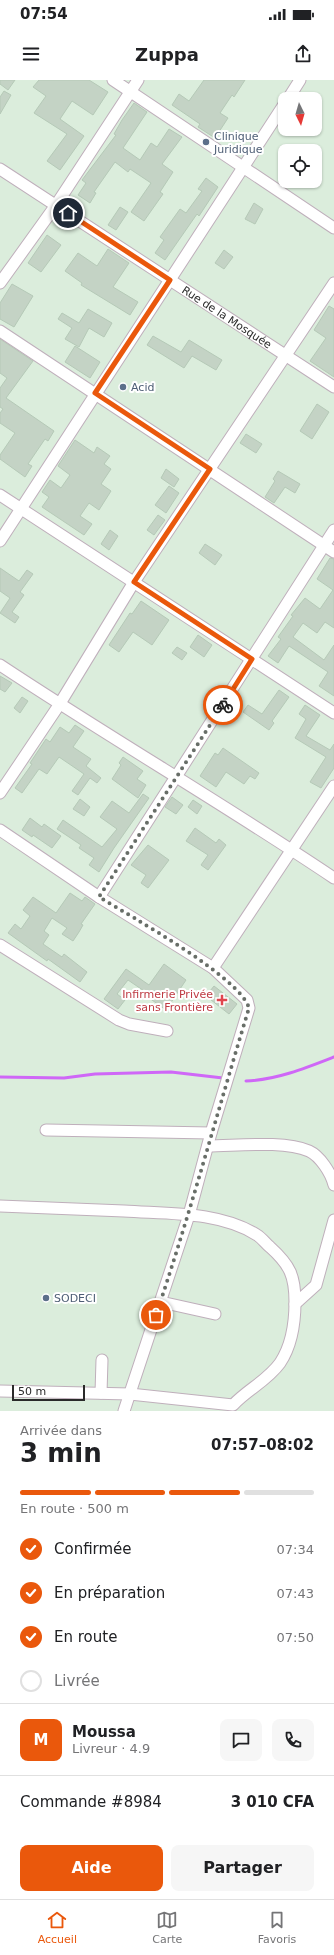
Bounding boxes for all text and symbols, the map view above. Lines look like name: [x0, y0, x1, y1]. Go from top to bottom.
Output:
text: 07:54: [20, 5, 68, 23]
icon: menu: [20, 43, 42, 65]
icon: share: [292, 43, 314, 65]
text: Zuppa: [135, 44, 199, 65]
north arrow: [278, 92, 322, 136]
map controls: [278, 92, 322, 188]
place label: Clinique Juridique: [213, 130, 263, 156]
marker: Clinique Juridique: [201, 137, 211, 147]
button: locate: [278, 144, 322, 188]
pin: [51, 196, 85, 230]
icon: home: [57, 202, 79, 224]
street label: Rue de la Mosquée: [180, 283, 274, 351]
place label: Acid: [131, 381, 154, 394]
marker: Acid: [118, 382, 128, 392]
courier: [203, 685, 243, 725]
icon: bike: [212, 694, 234, 716]
place label: Infirmerie Privée sans Frontière: [122, 988, 213, 1014]
marker: Infirmerie Privée sans Frontière: [216, 994, 228, 1006]
place label: SODECI: [54, 1292, 96, 1305]
marker: SODECI: [41, 1293, 51, 1303]
pin: [139, 1298, 173, 1332]
icon: bag: [145, 1304, 167, 1326]
scale bar: [12, 1383, 85, 1402]
text: 50 m: [18, 1385, 46, 1398]
text: Arrivée dans: [20, 1423, 102, 1438]
text: 07:57–08:02: [211, 1436, 314, 1454]
text: 3 min: [20, 1438, 102, 1468]
text: En route · 500 m: [20, 1501, 129, 1516]
icon: check: [20, 1538, 42, 1560]
text: Confirmée: [54, 1540, 132, 1558]
text: 07:34: [277, 1542, 314, 1557]
icon: check: [20, 1582, 42, 1604]
text: En préparation: [54, 1584, 165, 1602]
text: 07:43: [277, 1586, 314, 1601]
icon: check: [20, 1626, 42, 1648]
text: En route: [54, 1628, 117, 1646]
text: 07:50: [277, 1630, 314, 1645]
text: Livrée: [54, 1672, 100, 1690]
button: chat: [220, 1719, 262, 1761]
button: phone: [272, 1719, 314, 1761]
text: Moussa: [72, 1723, 136, 1741]
text: M: [34, 1731, 48, 1749]
text: Livreur · 4.9: [72, 1741, 150, 1756]
text: Commande #8984: [20, 1793, 162, 1811]
text: 3 010 CFA: [231, 1793, 314, 1811]
button: Aide: [20, 1845, 163, 1891]
button: Partager: [171, 1845, 314, 1891]
tab: Accueil: [38, 1909, 77, 1946]
tab: Carte: [152, 1909, 182, 1946]
tab: Favoris: [258, 1909, 296, 1946]

